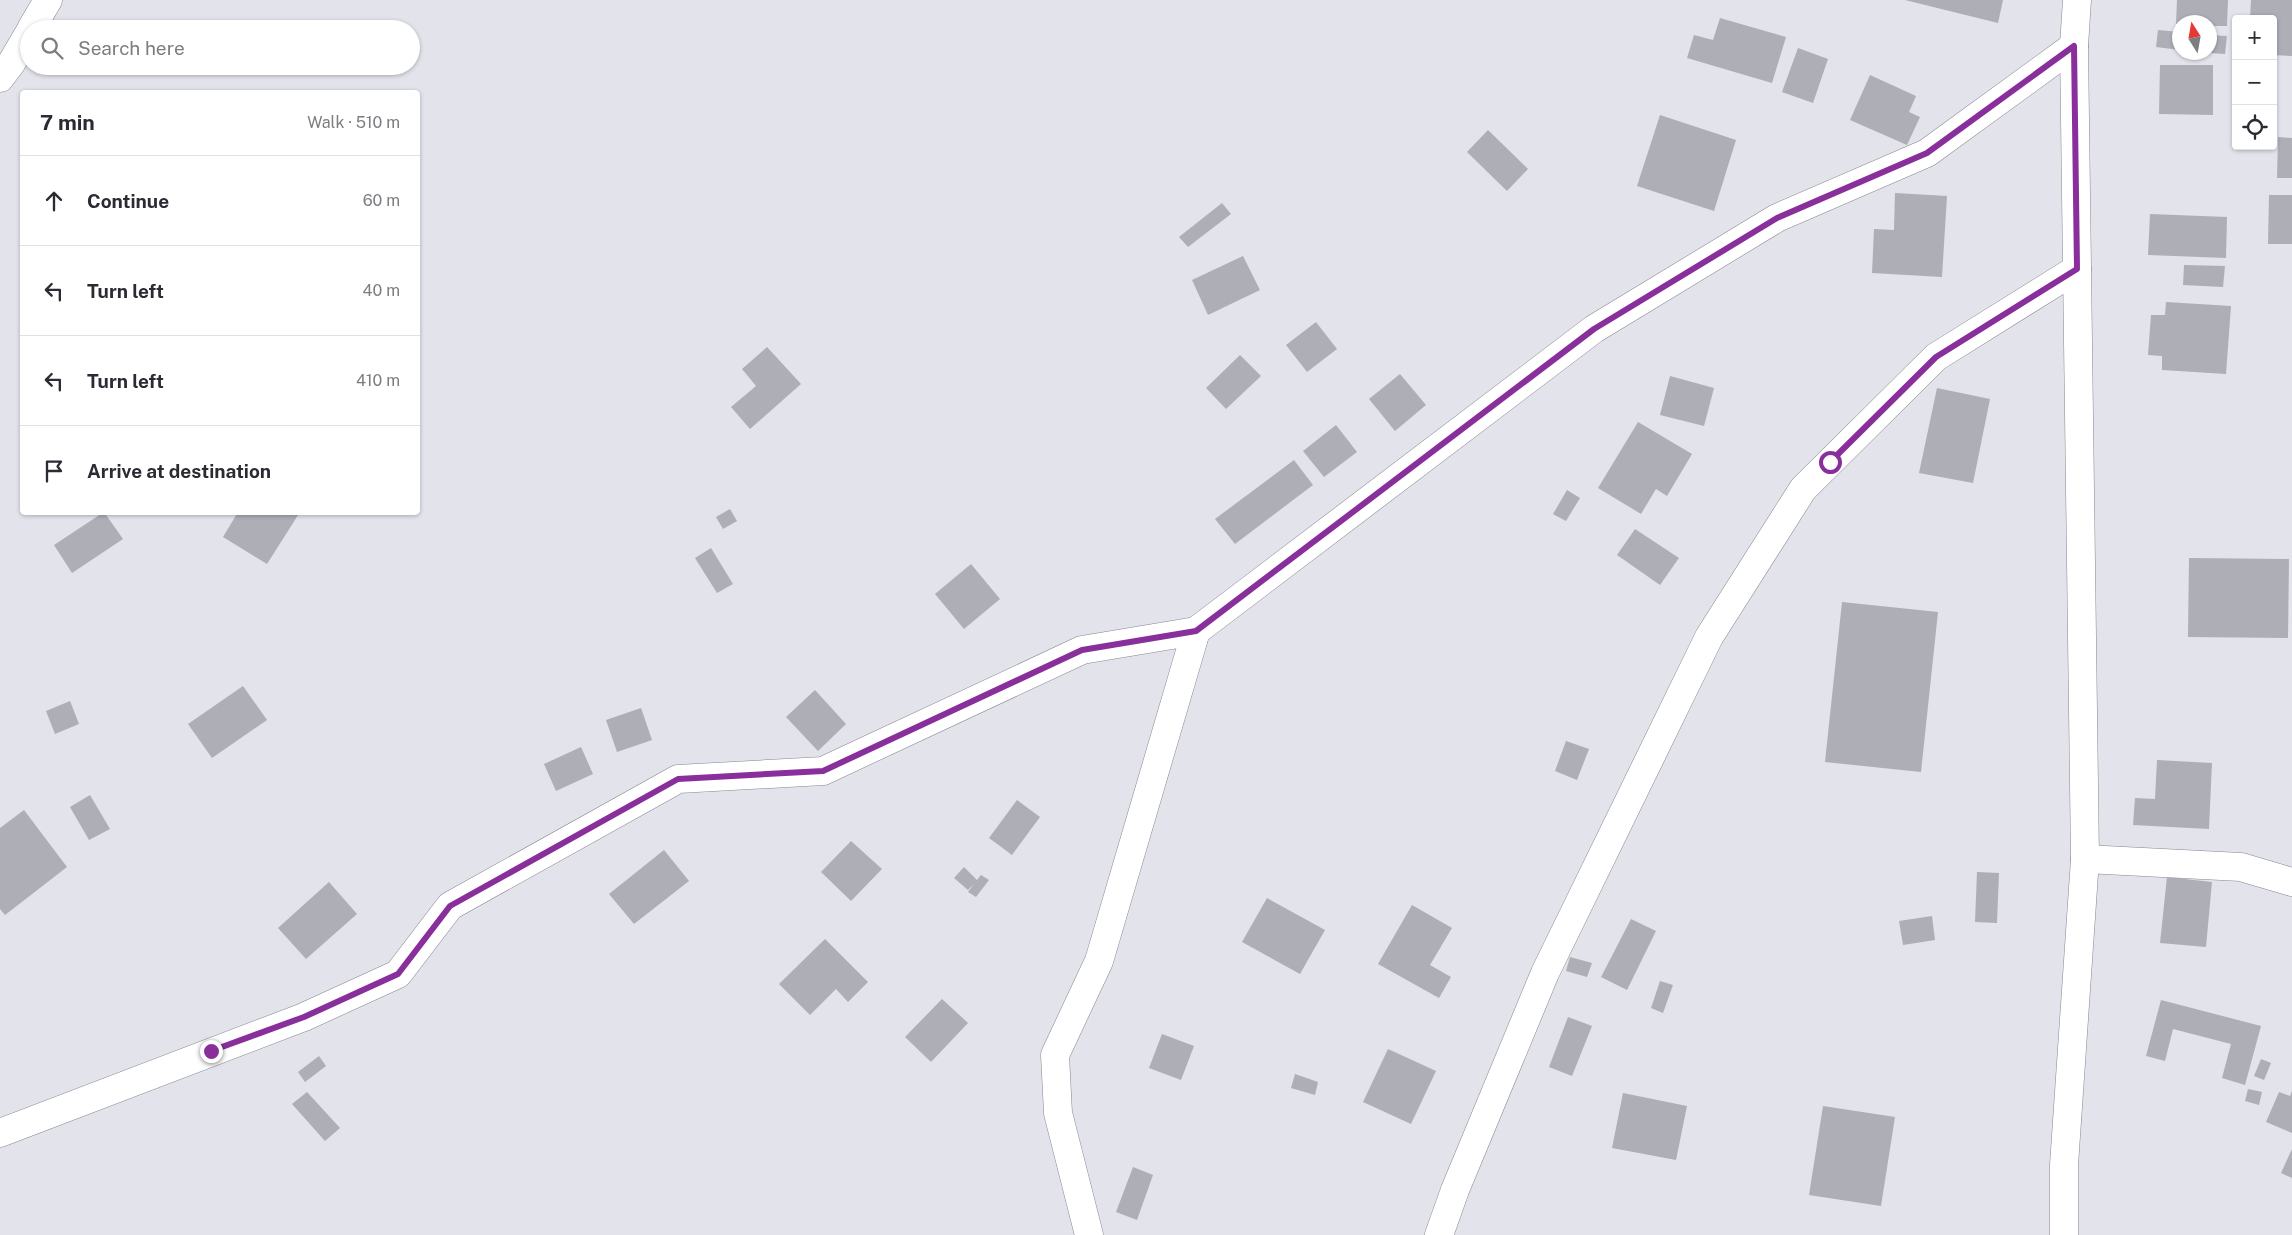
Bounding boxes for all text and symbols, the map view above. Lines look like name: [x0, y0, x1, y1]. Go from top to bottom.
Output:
north arrow: [2172, 15, 2217, 60]
map controls: [2232, 15, 2277, 150]
button: +: [2232, 15, 2277, 60]
search box: [20, 20, 420, 75]
icon: search: [38, 34, 66, 62]
text: Search here: [78, 37, 185, 59]
button: −: [2232, 60, 2277, 105]
button: locate: [2232, 105, 2277, 150]
text: 7 min: [40, 110, 95, 135]
text: Walk · 510 m: [307, 113, 400, 132]
icon: ahead: [40, 187, 68, 215]
text: Continue: [87, 190, 169, 212]
text: 60 m: [363, 191, 400, 210]
icon: left: [40, 277, 68, 305]
text: Turn left: [87, 280, 164, 302]
text: 40 m: [362, 281, 400, 300]
icon: left: [40, 367, 68, 395]
text: Turn left: [87, 370, 164, 392]
text: 410 m: [356, 371, 400, 390]
route start: [1819, 451, 1842, 474]
icon: arrive: [40, 457, 68, 485]
text: Arrive at destination: [87, 460, 271, 482]
route end: [200, 1040, 223, 1063]

